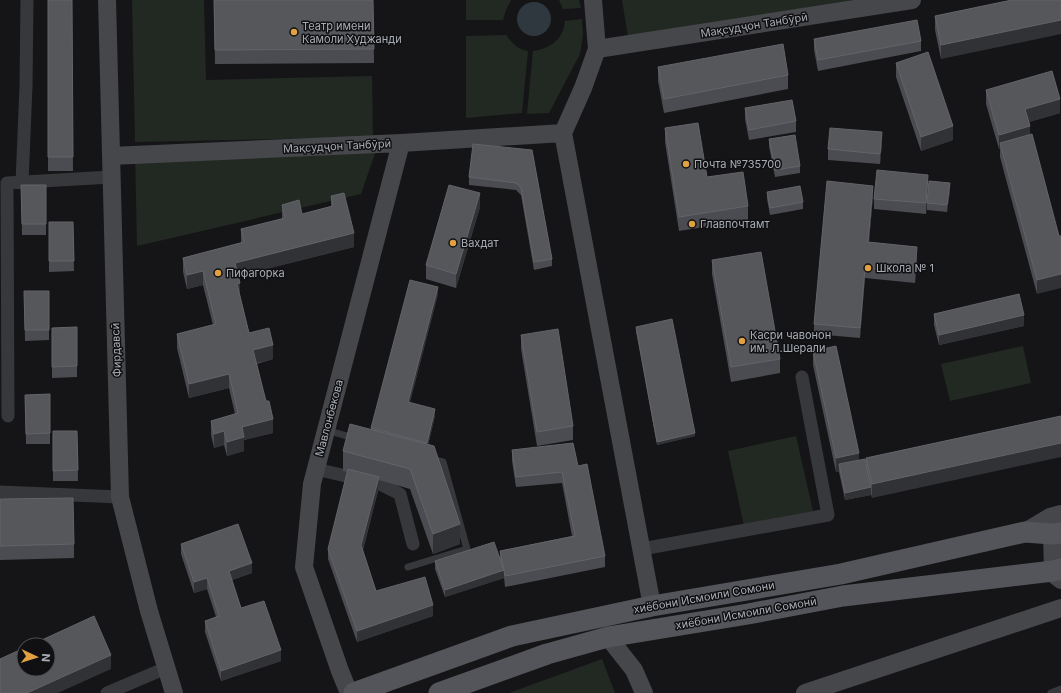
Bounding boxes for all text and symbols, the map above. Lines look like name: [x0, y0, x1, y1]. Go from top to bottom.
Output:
street label: Мақсудҷон Танбӯрӣ: [699, 10, 809, 40]
place label: Театр имени Камоли Худжанди: [302, 19, 402, 46]
marker: Театр имени Камоли Худжанди: [289, 27, 299, 37]
street label: Мақсудҷон Танбӯрӣ: [283, 136, 391, 156]
place label: Почта №735700: [694, 157, 781, 171]
marker: Почта №735700: [681, 159, 691, 169]
place label: Главпочтамт: [700, 217, 770, 231]
marker: Главпочтамт: [687, 219, 697, 229]
place label: Вахдат: [461, 236, 499, 250]
marker: Вахдат: [448, 238, 458, 248]
place label: Школа № 1: [876, 261, 934, 275]
marker: Школа № 1: [863, 263, 873, 273]
place label: Пифагорка: [226, 266, 285, 280]
marker: Пифагорка: [213, 268, 223, 278]
street label: Фирдавсӣ: [108, 323, 124, 377]
place label: Касри чавонон им. Л.Шерали: [750, 328, 831, 355]
marker: Касри чавонон им. Л.Шерали: [737, 336, 747, 346]
street label: Мавлонбекова: [312, 378, 346, 458]
street label: хиёбони Исмоили Сомони: [632, 578, 776, 616]
street label: хиёбони Исмоили Сомонӣ: [674, 594, 818, 632]
north arrow: [16, 637, 56, 677]
text: N: [39, 653, 53, 662]

